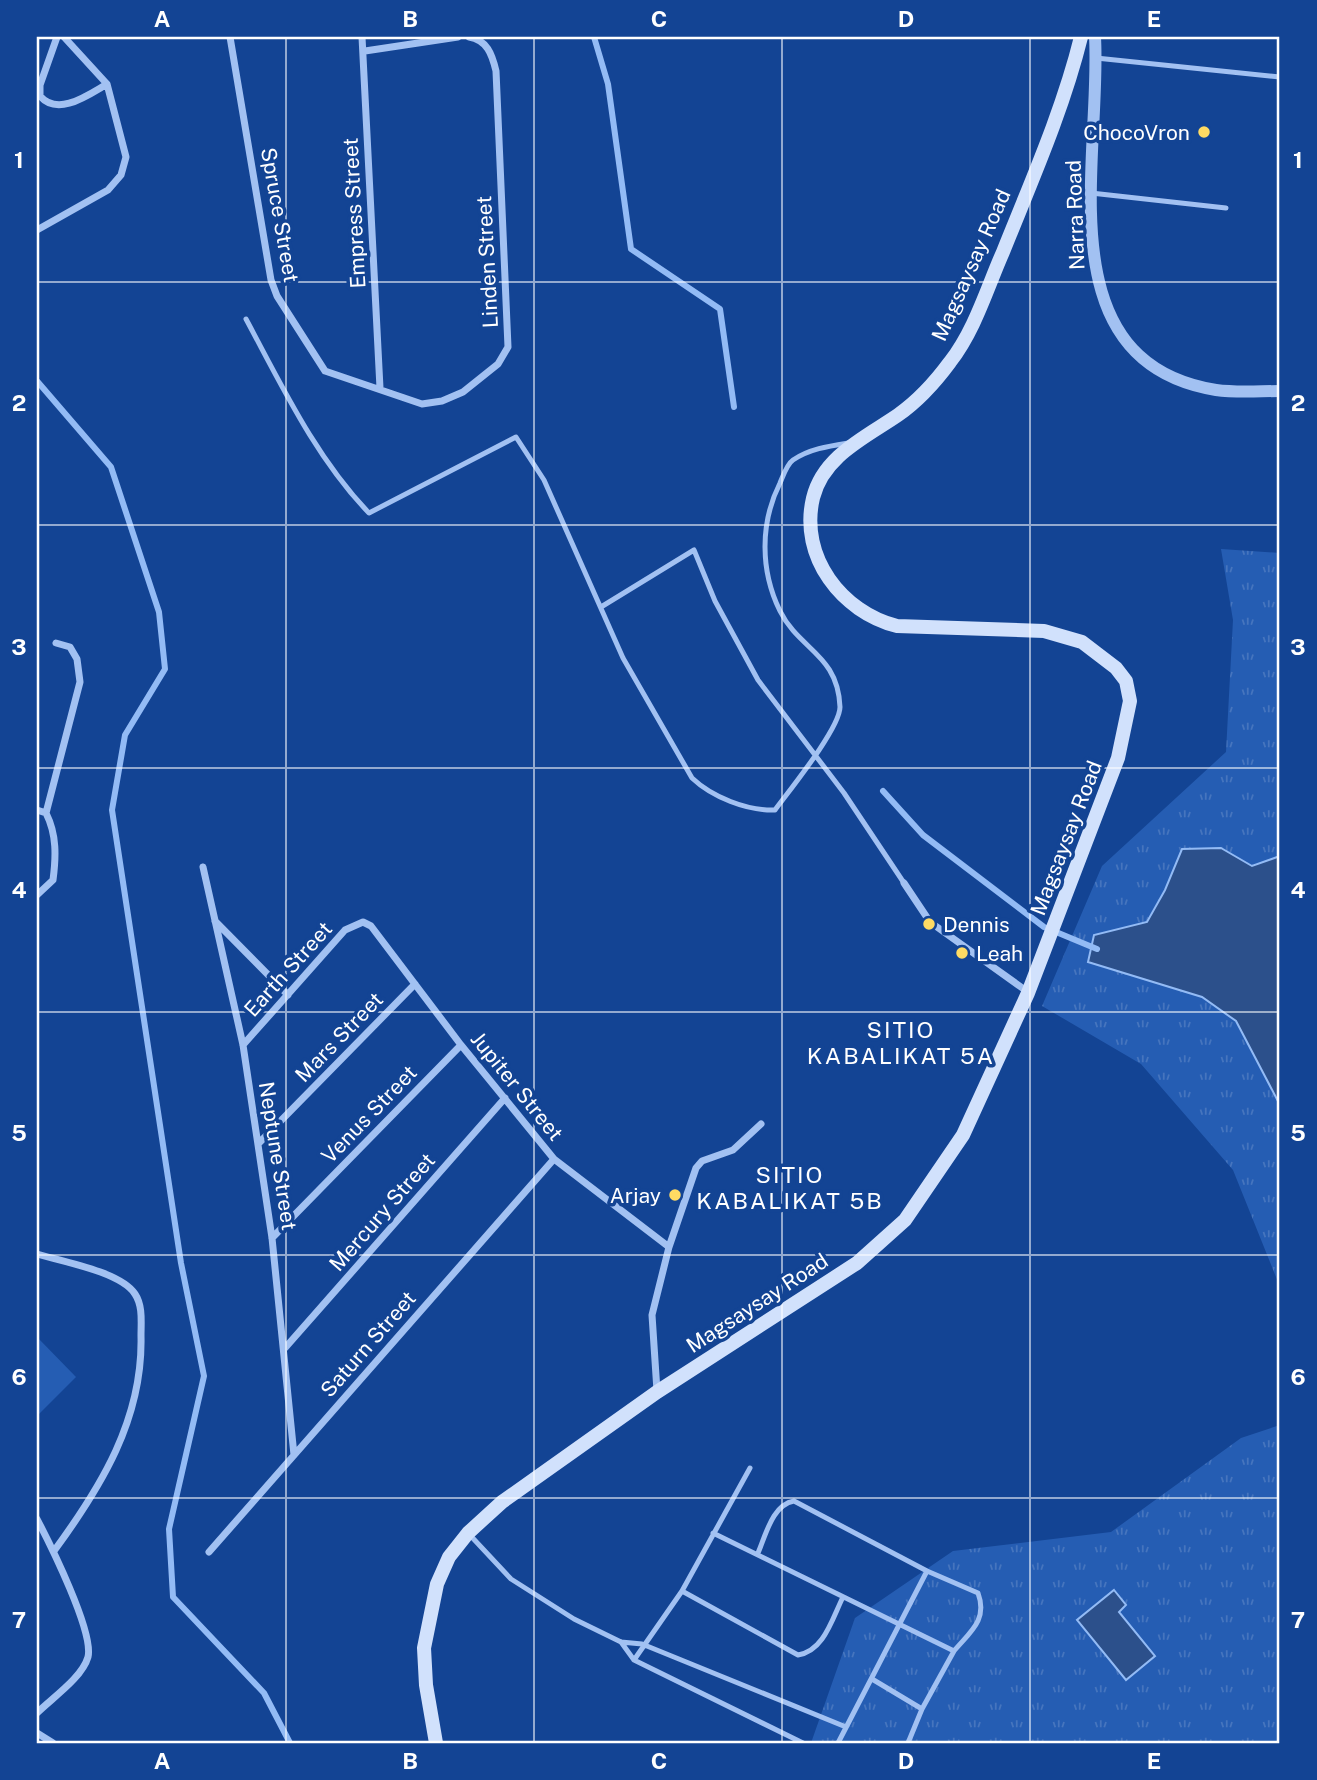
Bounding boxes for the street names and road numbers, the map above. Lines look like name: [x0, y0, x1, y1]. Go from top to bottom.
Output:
street label: Empress Street: [338, 137, 370, 289]
street label: Spruce Street: [256, 146, 304, 284]
street label: Narra Road: [1061, 160, 1089, 270]
street label: Magsaysay Road: [926, 185, 1016, 345]
street label: Linden Street: [471, 195, 503, 329]
street label: Magsaysay Road: [1025, 757, 1107, 919]
street label: Earth Street: [239, 916, 337, 1022]
street label: Mars Street: [290, 987, 388, 1087]
street label: Jupiter Street: [466, 1027, 568, 1145]
street label: Venus Street: [316, 1060, 422, 1168]
street label: Neptune Street: [254, 1080, 302, 1232]
street label: Mercury Street: [324, 1148, 440, 1276]
street label: Magsaysay Road: [682, 1248, 832, 1358]
street label: Saturn Street: [315, 1286, 421, 1402]

